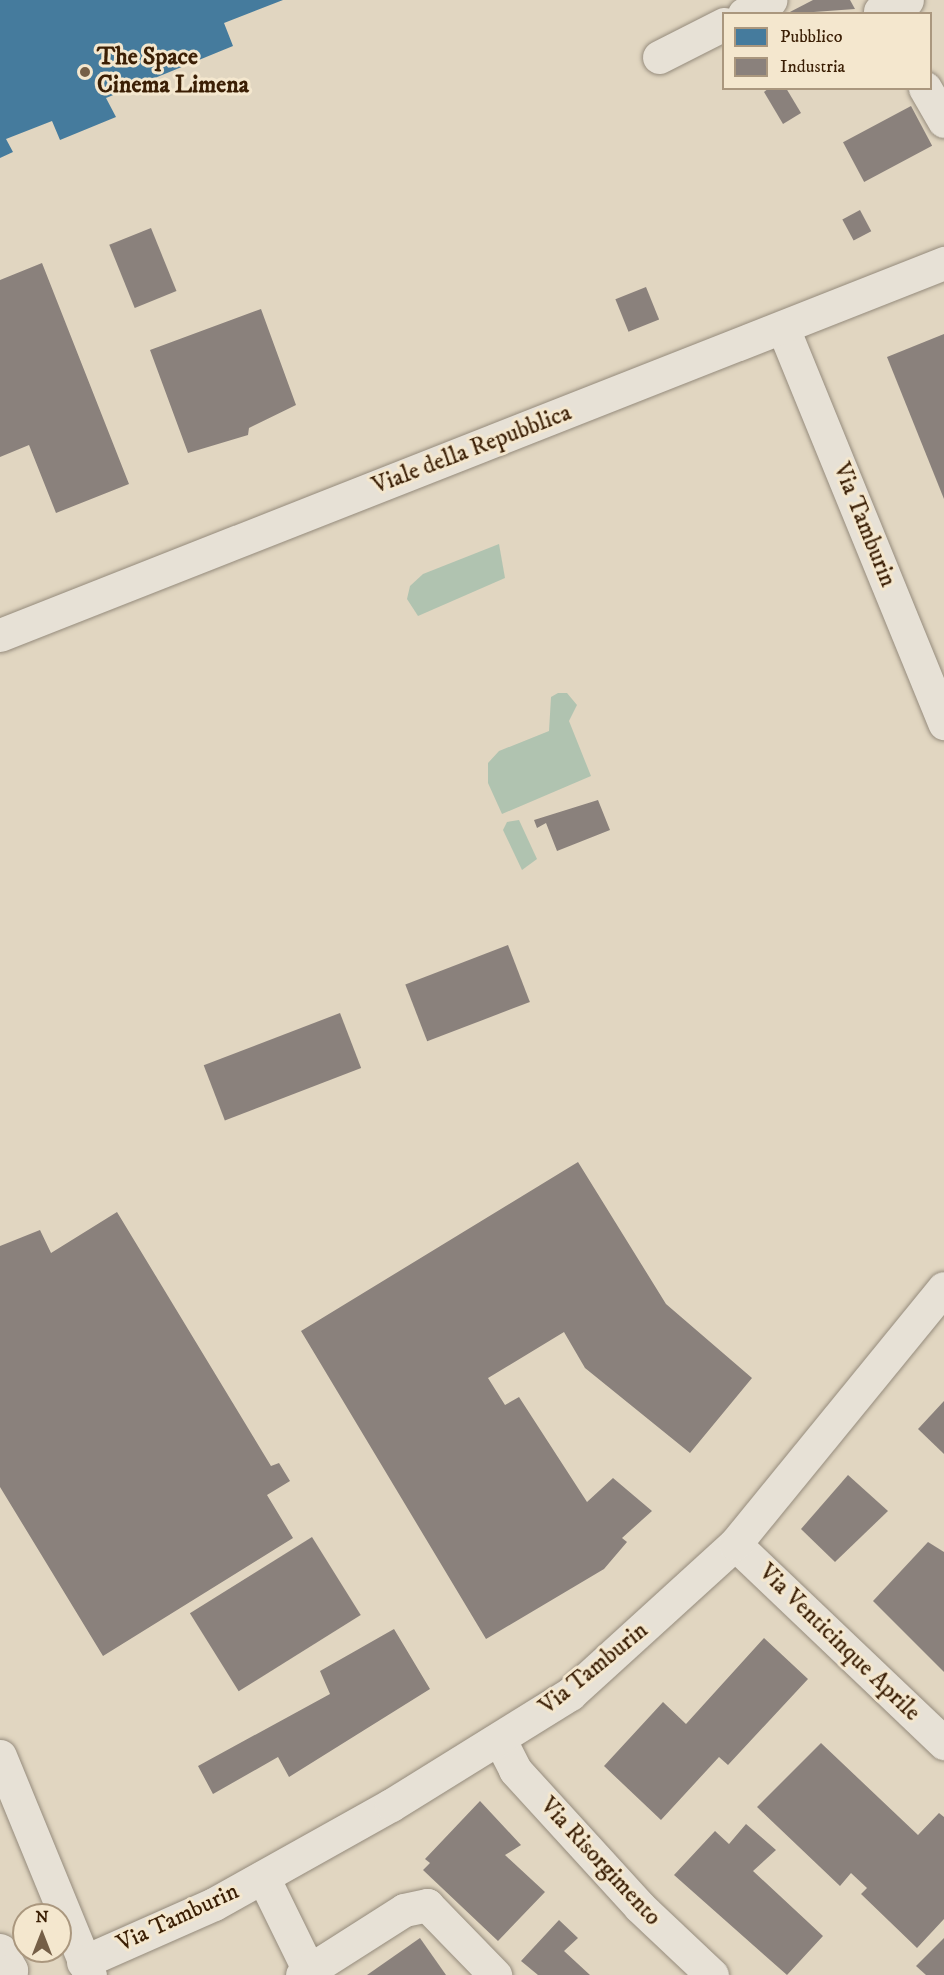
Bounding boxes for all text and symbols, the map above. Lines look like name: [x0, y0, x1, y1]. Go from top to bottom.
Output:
legend: [722, 12, 932, 90]
text: Pubblico: [780, 26, 842, 48]
place label: The Space Cinema Limena: [97, 44, 249, 100]
text: Industria: [780, 56, 845, 78]
marker: The Space Cinema Limena: [78, 65, 92, 79]
street label: Viale della Repubblica: [368, 399, 576, 501]
street label: Via Tamburin: [826, 459, 902, 591]
street label: Via Venticinque Aprile: [752, 1558, 926, 1728]
street label: Via Tamburin: [534, 1617, 654, 1721]
street label: Via Risorgimento: [533, 1792, 667, 1932]
street label: Via Tamburin: [112, 1877, 244, 1959]
north arrow: [12, 1903, 72, 1963]
text: N: [35, 1907, 49, 1927]

